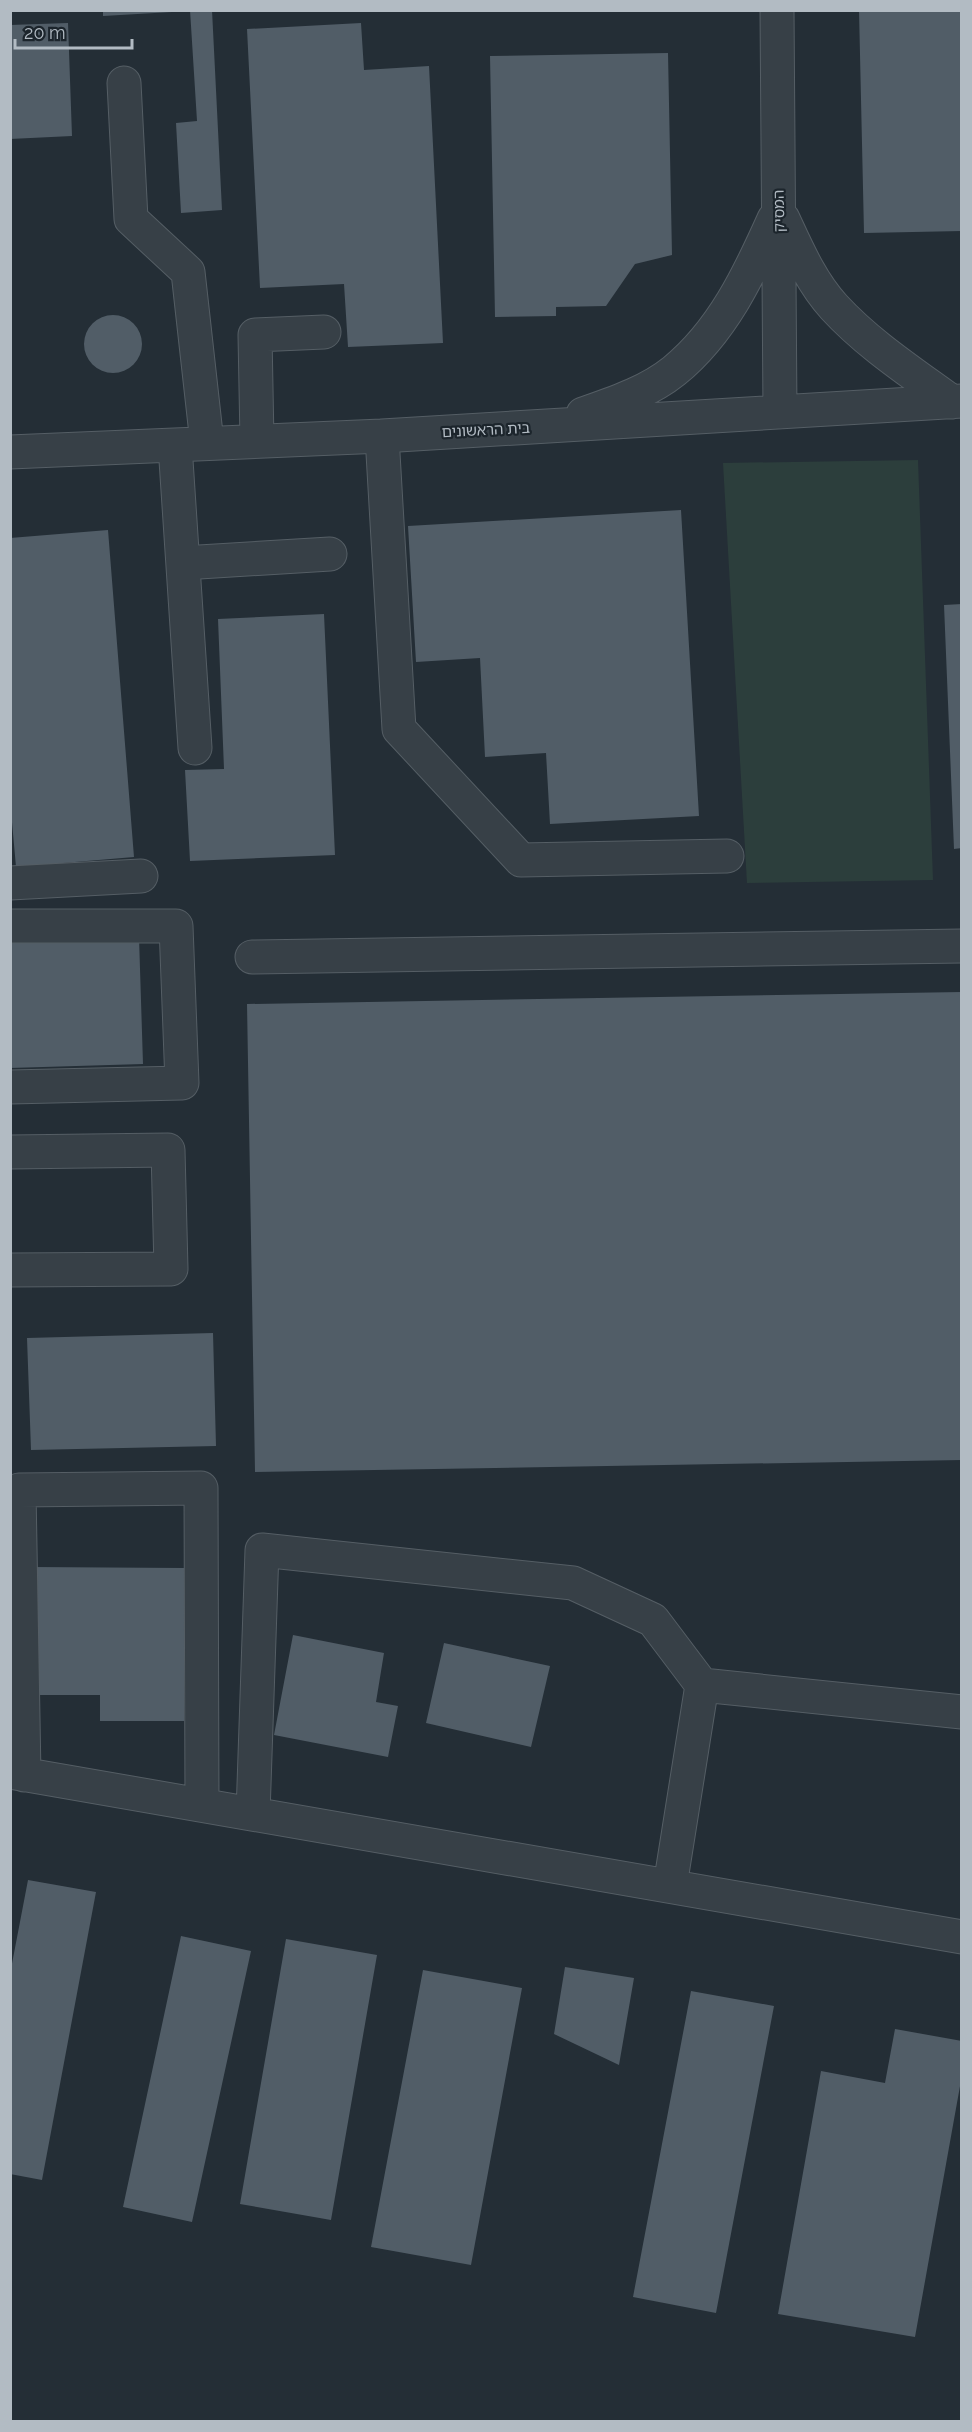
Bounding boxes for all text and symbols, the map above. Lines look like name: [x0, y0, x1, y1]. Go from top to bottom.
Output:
scale bar: [15, 12, 132, 50]
text: 20 m: [24, 22, 66, 43]
street label: המסיק: [770, 190, 788, 232]
street label: בית הראשונים: [441, 419, 531, 441]

